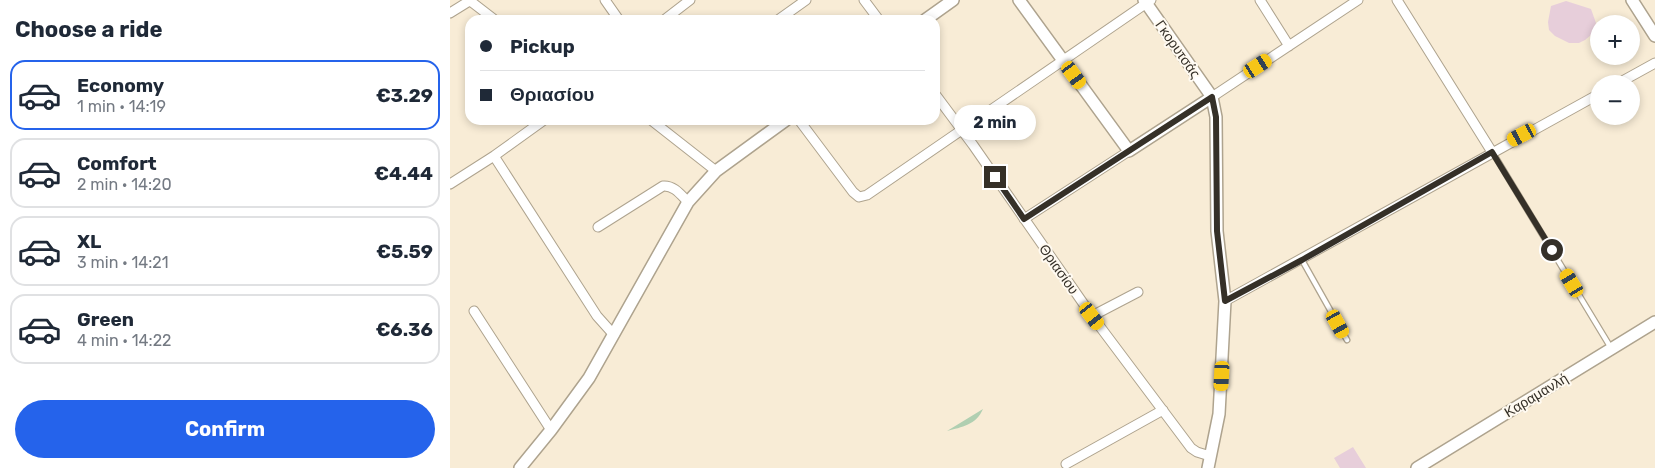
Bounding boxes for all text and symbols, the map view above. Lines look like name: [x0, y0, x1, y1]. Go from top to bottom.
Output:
map controls: [1590, 15, 1640, 125]
button: +: [1590, 15, 1640, 65]
text: Choose a ride: [15, 16, 162, 43]
street label: Γκορυτσάς: [1151, 17, 1204, 82]
text: Pickup: [510, 35, 575, 58]
car: [1241, 52, 1274, 80]
car: [1059, 58, 1088, 92]
icon: car: [17, 73, 62, 118]
text: Economy: [77, 74, 164, 97]
button: −: [1590, 75, 1640, 125]
text: Θριασίου: [510, 83, 594, 106]
text: €3.29: [376, 84, 433, 107]
text: 1 min · 14:19: [77, 97, 166, 116]
callout: 2 min: [954, 104, 1036, 140]
text: 2 min: [973, 113, 1017, 132]
car: [1505, 121, 1538, 149]
icon: car: [17, 151, 62, 196]
text: Comfort: [77, 152, 157, 175]
text: €4.44: [374, 162, 433, 185]
route end: [984, 166, 1006, 188]
text: 2 min · 14:20: [77, 175, 172, 194]
icon: car: [17, 229, 62, 274]
text: XL: [77, 230, 101, 253]
route start: [1541, 239, 1563, 261]
text: €5.59: [376, 240, 433, 263]
street label: Θριασίου: [1035, 241, 1082, 298]
text: 3 min · 14:21: [77, 253, 169, 272]
car: [1557, 266, 1586, 300]
car: [1076, 300, 1107, 332]
icon: car: [17, 307, 62, 352]
car: [1324, 307, 1351, 341]
text: Green: [77, 308, 134, 331]
text: €6.36: [375, 318, 433, 341]
text: 4 min · 14:22: [77, 331, 171, 350]
car: [1213, 361, 1230, 391]
street label: Καραμανλή: [1501, 370, 1571, 421]
button: Confirm: [15, 400, 435, 458]

